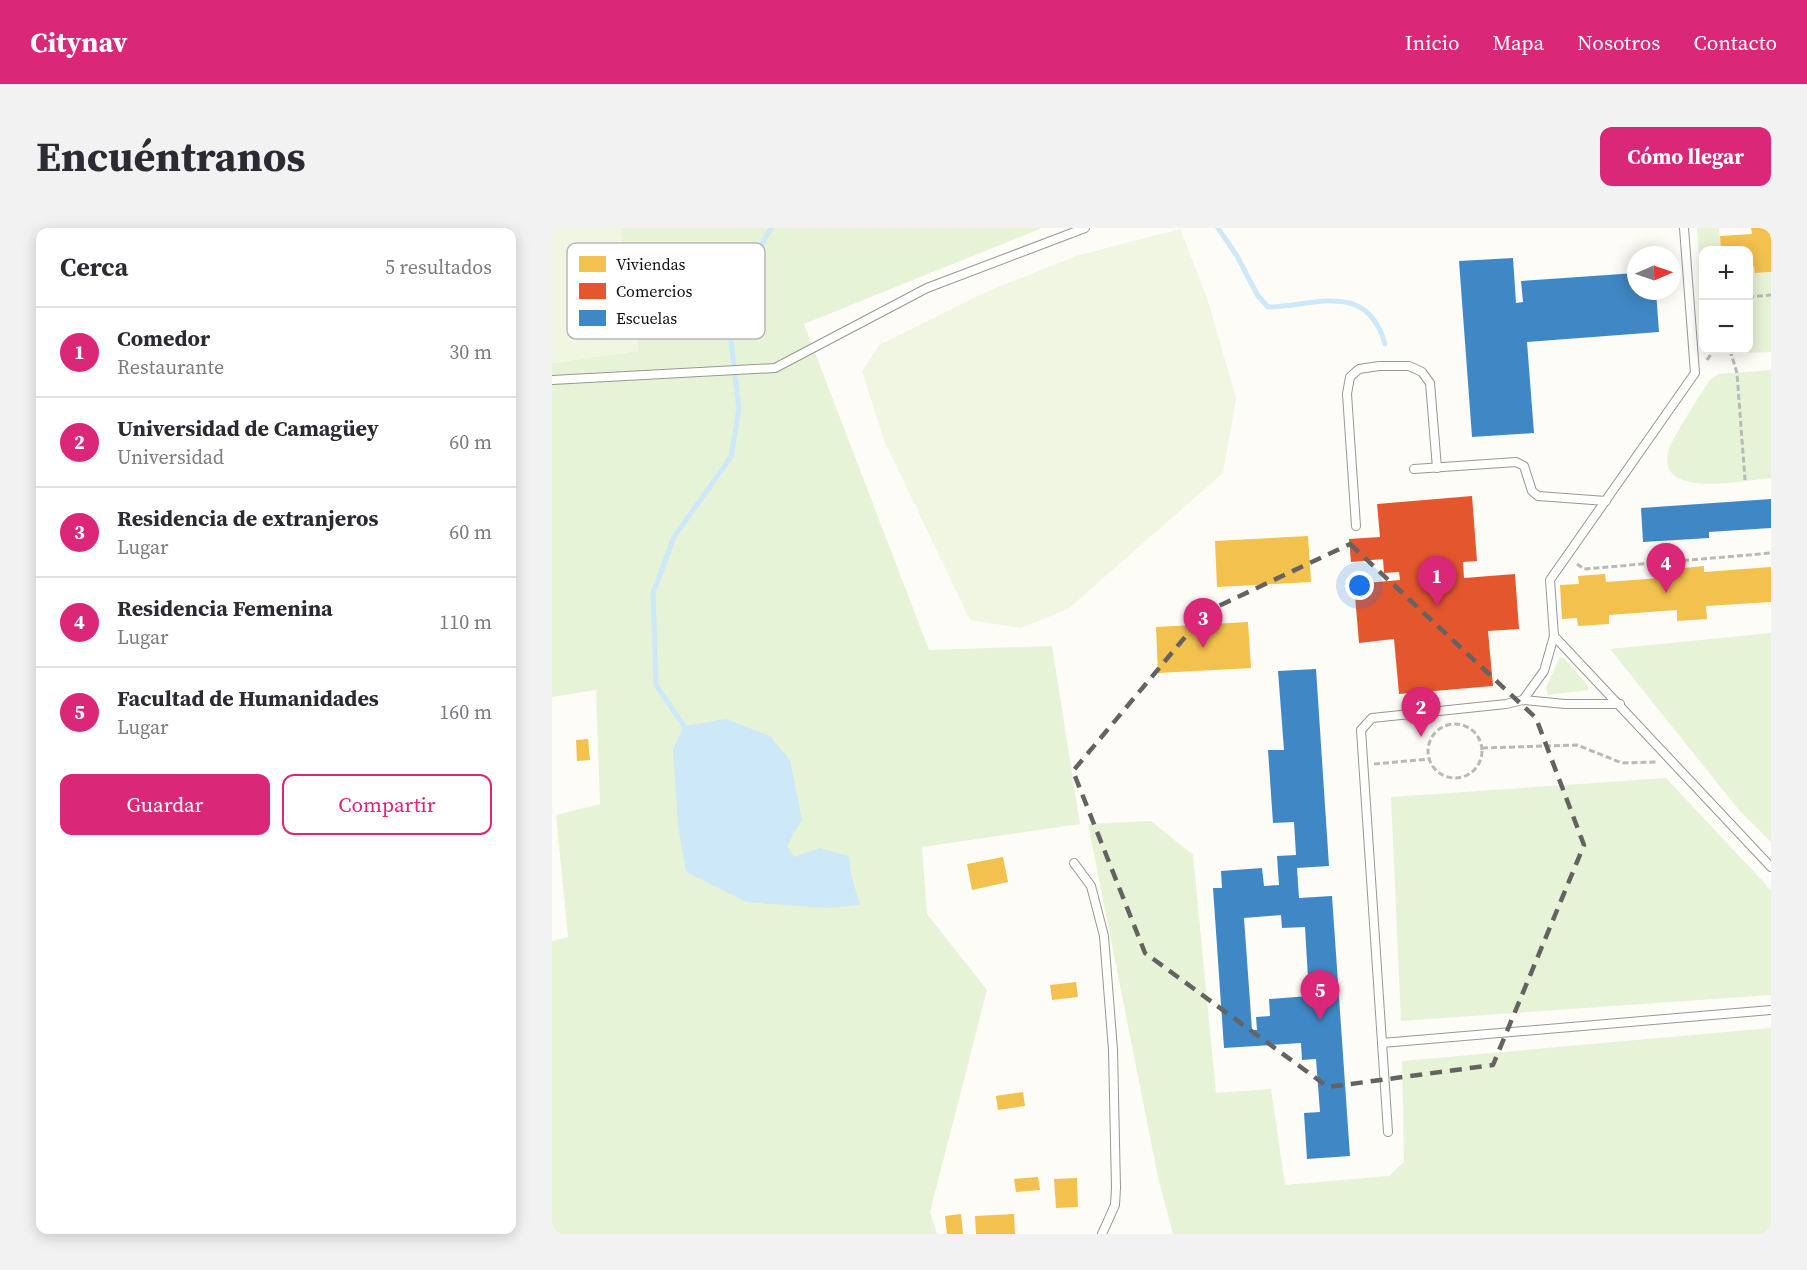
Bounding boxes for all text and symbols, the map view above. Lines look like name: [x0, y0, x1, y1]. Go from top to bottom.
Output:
text: Citynav: [30, 23, 127, 61]
text: Inicio: [1405, 28, 1459, 57]
text: Mapa: [1492, 28, 1544, 57]
text: Nosotros: [1577, 28, 1660, 57]
text: Contacto: [1693, 28, 1777, 57]
text: Encuéntranos: [36, 127, 306, 185]
button: Cómo llegar: [1600, 127, 1771, 186]
legend: [567, 243, 765, 339]
north arrow: [1627, 246, 1681, 300]
map controls: [1699, 246, 1753, 354]
button: +: [1699, 246, 1753, 300]
text: Cerca: [60, 249, 128, 285]
text: 5 resultados: [385, 253, 492, 281]
text: Viviendas: [616, 253, 686, 275]
text: Comercios: [616, 280, 692, 302]
button: −: [1699, 300, 1753, 354]
text: Escuelas: [616, 307, 677, 329]
text: Comedor: [117, 323, 210, 353]
text: 1: [74, 338, 85, 366]
text: 30 m: [449, 338, 492, 366]
text: Restaurante: [117, 353, 224, 381]
text: Universidad de Camagüey: [117, 413, 379, 443]
text: 2: [74, 428, 85, 456]
text: 60 m: [449, 428, 492, 456]
text: Universidad: [117, 443, 224, 471]
text: Residencia de extranjeros: [117, 503, 379, 533]
text: 3: [74, 518, 85, 546]
text: 60 m: [449, 518, 492, 546]
text: Lugar: [117, 533, 168, 561]
pin: 4: [1646, 544, 1686, 593]
pin: 1: [1418, 556, 1456, 606]
your location: [1345, 571, 1374, 600]
text: Residencia Femenina: [117, 593, 333, 623]
pin: 3: [1184, 598, 1222, 648]
text: 4: [74, 608, 85, 636]
text: 110 m: [439, 608, 492, 636]
text: Lugar: [117, 623, 168, 651]
text: Facultad de Humanidades: [117, 683, 379, 713]
pin: 2: [1402, 688, 1440, 737]
text: 5: [74, 698, 85, 726]
text: 160 m: [439, 698, 492, 726]
text: Lugar: [117, 713, 168, 741]
button: Guardar: [60, 774, 270, 835]
button: Compartir: [282, 774, 492, 835]
pin: 5: [1300, 970, 1340, 1020]

